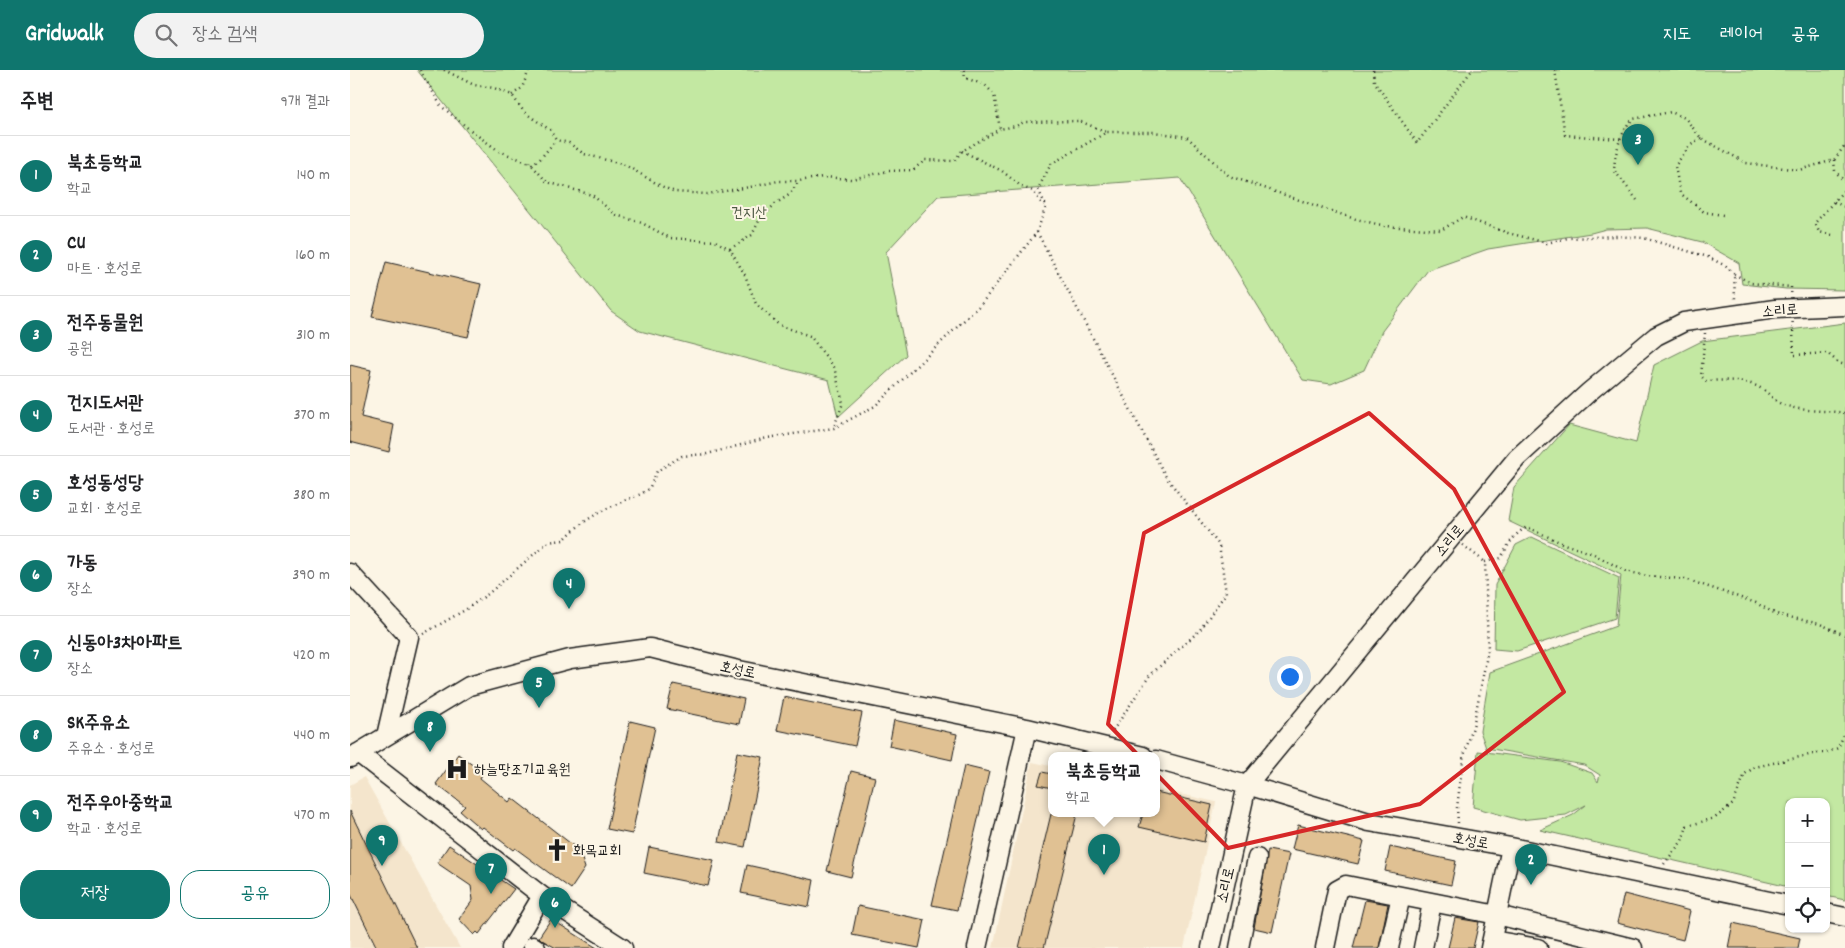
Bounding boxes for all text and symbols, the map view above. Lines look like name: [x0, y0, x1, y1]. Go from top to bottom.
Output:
search box: [134, 13, 484, 58]
text: Gridwalk: [25, 18, 104, 52]
icon: search: [152, 21, 180, 49]
text: 장소 검색: [192, 22, 257, 49]
text: 지도: [1663, 23, 1692, 48]
text: 레이어: [1720, 23, 1763, 48]
text: 공유: [1791, 23, 1820, 48]
text: 주변: [20, 88, 54, 118]
text: 9개 결과: [280, 91, 330, 114]
pin: 3: [1622, 124, 1654, 165]
text: 북초등학교: [67, 151, 143, 178]
text: 1: [34, 164, 38, 187]
text: 140 m: [296, 164, 330, 187]
text: 학교: [67, 178, 93, 201]
park label: 건지산: [731, 203, 767, 225]
text: CU: [67, 231, 86, 258]
text: 2: [33, 244, 40, 267]
text: 160 m: [295, 244, 330, 267]
text: 마트 · 호성로: [67, 258, 142, 281]
street label: 소리로: [1761, 300, 1799, 324]
text: 전주동물원: [67, 311, 143, 338]
text: 3: [32, 324, 40, 347]
text: 310 m: [296, 324, 330, 347]
text: 공원: [67, 338, 93, 361]
text: 건지도서관: [67, 391, 143, 418]
text: 4: [33, 404, 39, 427]
text: 370 m: [293, 404, 330, 427]
text: 도서관 · 호성로: [67, 418, 155, 441]
text: 호성동성당: [67, 471, 143, 498]
text: 5: [32, 484, 40, 507]
text: 380 m: [293, 484, 330, 507]
text: 교회 · 호성로: [67, 498, 142, 521]
street label: 소리로: [1430, 520, 1471, 562]
text: 가동: [67, 551, 98, 578]
text: 6: [32, 564, 40, 587]
text: 390 m: [292, 564, 330, 587]
pin: 4: [553, 568, 585, 609]
text: 장소: [67, 578, 93, 601]
text: 신동아3차아파트: [67, 631, 182, 658]
text: 7: [33, 644, 39, 667]
text: 420 m: [293, 644, 330, 667]
street label: 호성로: [718, 656, 758, 685]
text: 장소: [67, 658, 93, 681]
your location: [1277, 664, 1303, 690]
pin: 5: [523, 667, 555, 708]
text: SK주유소: [67, 711, 130, 738]
pin: 8: [414, 711, 446, 752]
text: 8: [33, 724, 39, 747]
text: 440 m: [293, 724, 330, 747]
text: 주유소 · 호성로: [67, 738, 155, 761]
popup: [1048, 752, 1160, 817]
hospital icon: 하늘땅조기교육원: [444, 756, 470, 782]
place label: 하늘땅조기교육원: [474, 760, 571, 782]
text: 북초등학교: [1066, 760, 1142, 787]
text: 학교: [1066, 787, 1092, 810]
text: 전주우아중학교: [67, 791, 174, 818]
map controls: [1785, 798, 1830, 933]
button: +: [1785, 798, 1830, 843]
text: 9: [32, 804, 40, 827]
text: 470 m: [294, 804, 330, 827]
text: 학교 · 호성로: [67, 818, 142, 841]
pin: 9: [366, 825, 398, 866]
street label: 호성로: [1451, 828, 1490, 856]
pin: 1: [1088, 834, 1120, 875]
church icon: 화목교회: [544, 837, 570, 863]
place label: 화목교회: [573, 841, 621, 863]
button: −: [1785, 843, 1830, 888]
pin: 2: [1515, 844, 1547, 885]
pin: 7: [475, 853, 507, 894]
street label: 소리로: [1212, 865, 1242, 906]
button: 저장: [20, 870, 170, 919]
button: 공유: [180, 870, 330, 919]
pin: 6: [539, 887, 571, 928]
button: locate: [1785, 888, 1830, 933]

